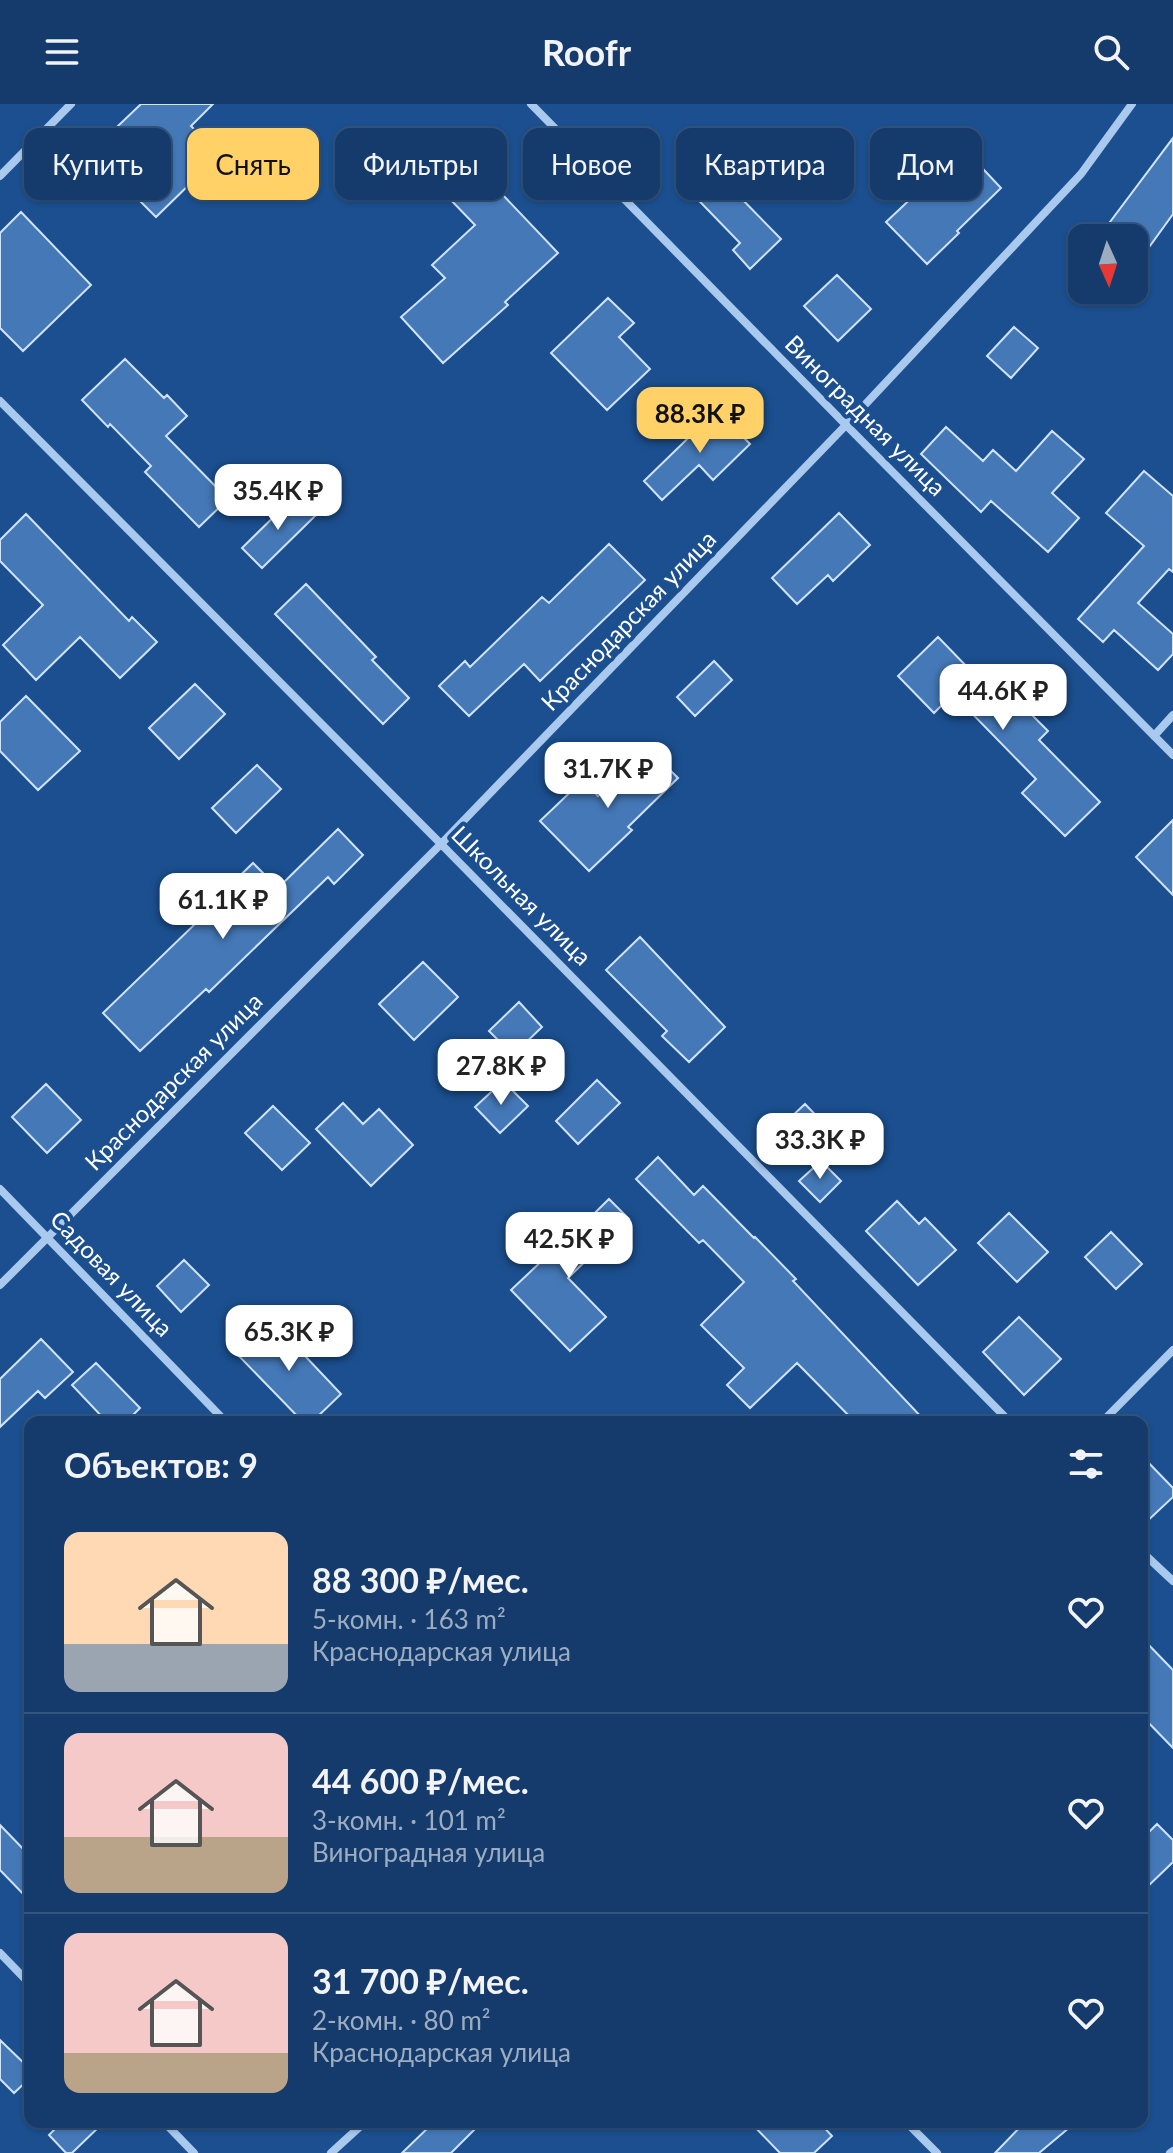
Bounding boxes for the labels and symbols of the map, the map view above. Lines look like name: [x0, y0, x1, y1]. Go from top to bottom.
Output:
north arrow: [1068, 224, 1148, 304]
street label: Виноградная улица: [780, 329, 952, 501]
pin: 88.3K ₽: [626, 387, 774, 455]
pin: 35.4K ₽: [204, 464, 352, 532]
street label: Краснодарская улица: [534, 524, 721, 716]
pin: 44.6K ₽: [929, 664, 1077, 732]
pin: 31.7K ₽: [534, 742, 682, 810]
street label: Школьная улица: [446, 819, 598, 971]
pin: 61.1K ₽: [149, 873, 297, 941]
street label: Краснодарская улица: [78, 986, 268, 1176]
pin: 27.8K ₽: [427, 1039, 575, 1107]
pin: 33.3K ₽: [746, 1113, 894, 1181]
street label: Садовая улица: [45, 1204, 179, 1342]
pin: 42.5K ₽: [495, 1212, 643, 1280]
pin: 65.3K ₽: [215, 1305, 363, 1373]

